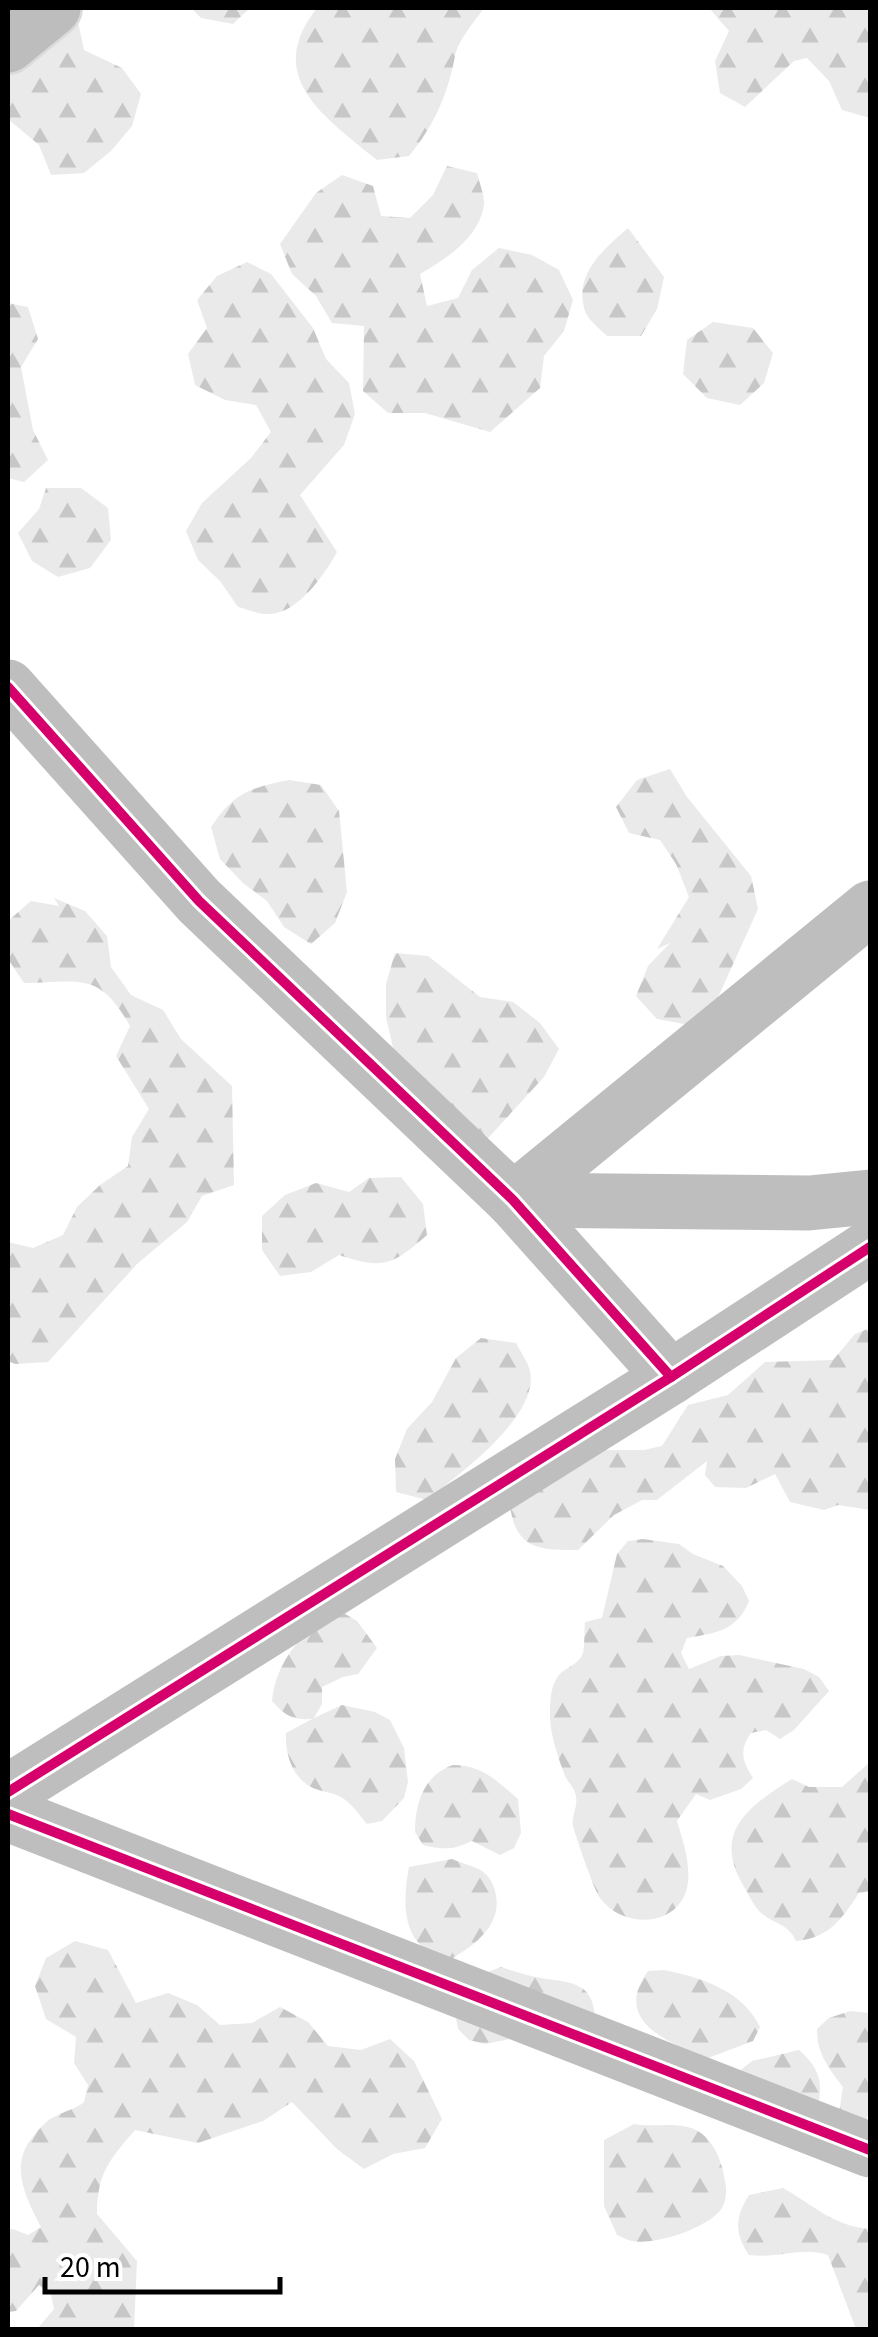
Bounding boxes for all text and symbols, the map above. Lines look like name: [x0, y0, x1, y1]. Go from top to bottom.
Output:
scale bar: [45, 2232, 280, 2294]
text: 20 m: [60, 2246, 121, 2289]

